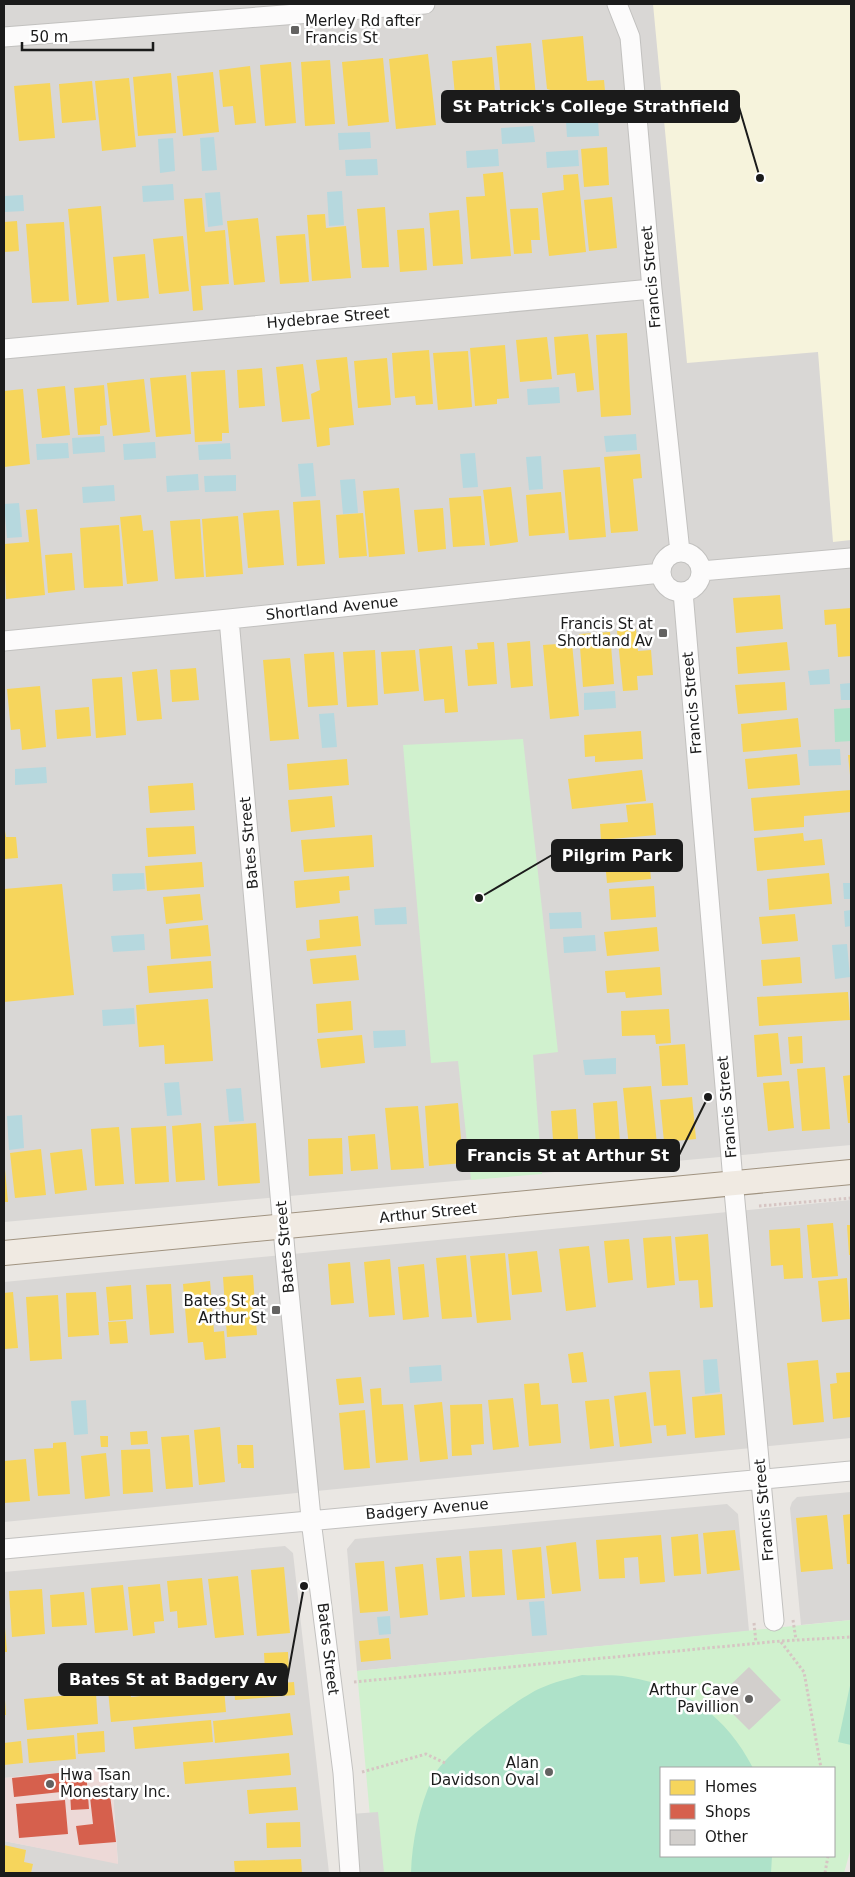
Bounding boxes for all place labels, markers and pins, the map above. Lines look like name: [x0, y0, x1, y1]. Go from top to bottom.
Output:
place label: Merley Rd after Francis St: [305, 12, 421, 47]
marker: Merley Rd after Francis St: [289, 24, 301, 36]
callout: St Patrick's College Strathfield: [442, 91, 739, 122]
place label: Francis St at Shortland Av: [557, 615, 653, 650]
marker: Francis St at Shortland Av: [657, 627, 669, 639]
callout: Pilgrim Park: [552, 840, 682, 871]
callout: Francis St at Arthur St: [457, 1140, 679, 1171]
place label: Bates St at Arthur St: [184, 1292, 266, 1327]
marker: Bates St at Arthur St: [270, 1304, 282, 1316]
callout: Bates St at Badgery Av: [59, 1664, 287, 1695]
place label: Arthur Cave Pavillion: [649, 1681, 739, 1716]
marker: Arthur Cave Pavillion: [743, 1693, 755, 1705]
place label: Alan Davidson Oval: [430, 1754, 539, 1789]
place label: Hwa Tsan Monestary Inc.: [60, 1766, 171, 1801]
marker: Alan Davidson Oval: [543, 1766, 555, 1778]
marker: Hwa Tsan Monestary Inc.: [44, 1778, 56, 1790]

